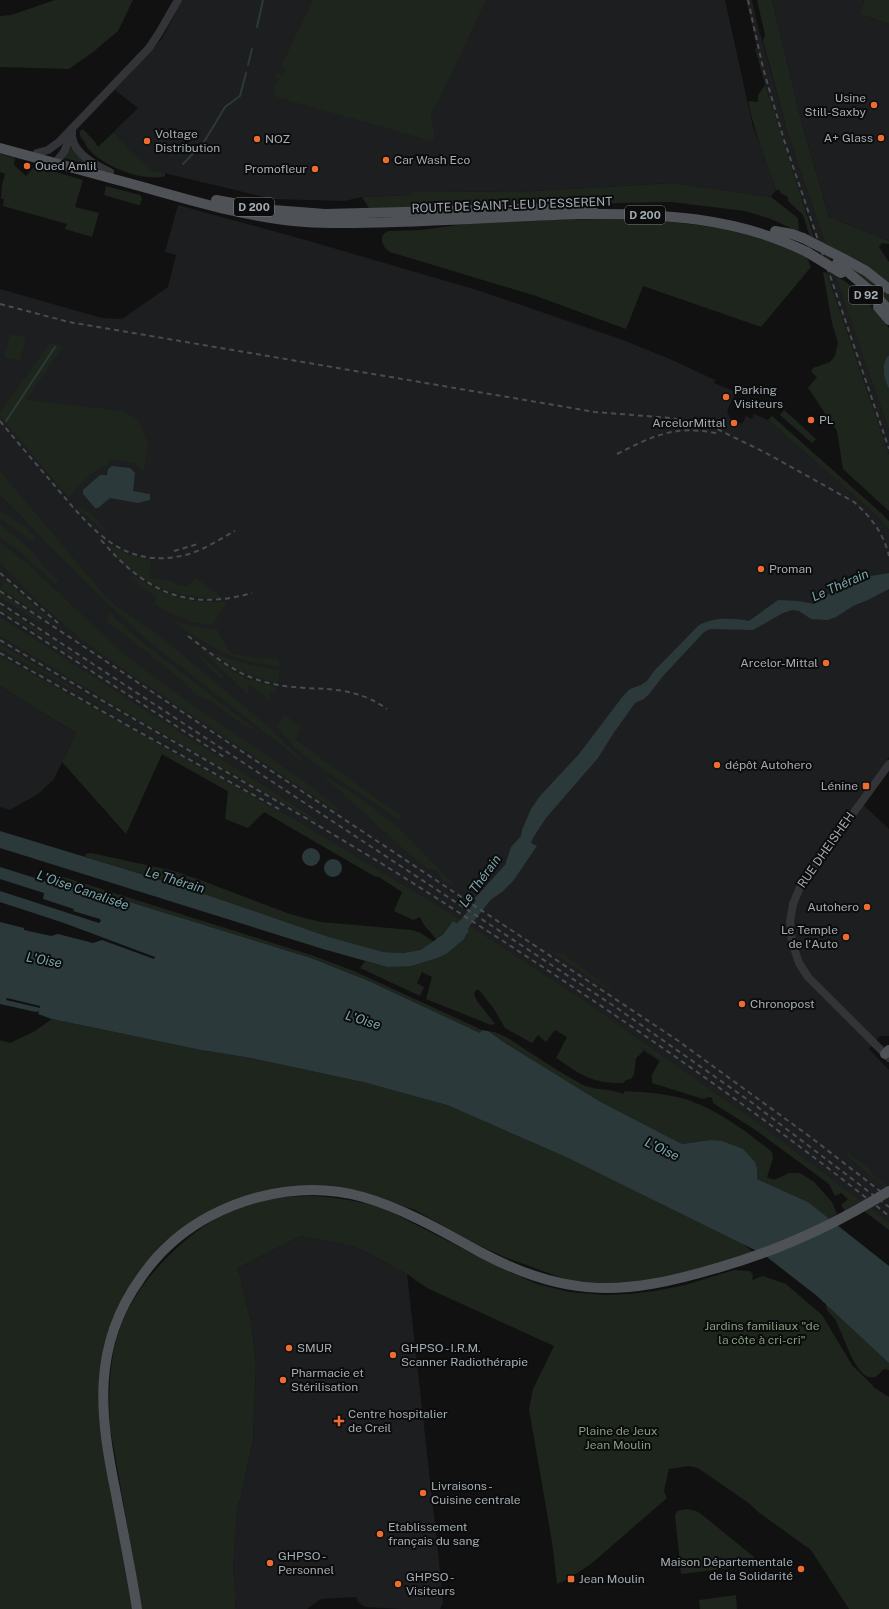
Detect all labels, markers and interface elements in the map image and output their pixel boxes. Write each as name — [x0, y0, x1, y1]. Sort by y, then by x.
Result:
place label: Usine Still-Saxby — [805, 91, 867, 119]
marker: Usine Still-Saxby — [869, 100, 879, 110]
place label: Voltage Distribution — [155, 127, 220, 155]
place label: A+ Glass — [824, 131, 873, 145]
place label: NOZ — [265, 132, 291, 146]
marker: A+ Glass — [876, 133, 886, 143]
marker: NOZ — [252, 134, 262, 144]
marker: Voltage Distribution — [142, 136, 152, 146]
place label: Car Wash Eco — [394, 153, 470, 167]
marker: Car Wash Eco — [381, 155, 391, 165]
place label: Oued Amlil — [35, 159, 97, 173]
marker: Oued Amlil — [22, 161, 32, 171]
place label: Promofleur — [244, 162, 307, 176]
marker: Promofleur — [310, 164, 320, 174]
street label: ROUTE DE SAINT-LEU D'ESSERENT — [411, 194, 613, 216]
road number: D 200 — [234, 198, 274, 216]
road number: D 200 — [625, 206, 665, 224]
road number: D 92 — [849, 286, 883, 304]
place label: Parking Visiteurs — [734, 383, 783, 411]
marker: Parking Visiteurs — [721, 392, 731, 402]
place label: PL — [819, 413, 834, 427]
marker: PL — [806, 415, 816, 425]
place label: ArcelorMittal — [652, 416, 726, 430]
marker: ArcelorMittal — [729, 418, 739, 428]
place label: Proman — [769, 562, 812, 576]
marker: Proman — [756, 564, 766, 574]
water label: Le Thérain — [809, 566, 871, 604]
place label: Arcelor-Mittal — [740, 656, 818, 670]
marker: Arcelor-Mittal — [821, 658, 831, 668]
place label: dépôt Autohero — [725, 758, 812, 772]
marker: dépôt Autohero — [712, 760, 722, 770]
place label: Lénine — [821, 779, 858, 793]
marker: Lénine — [861, 781, 871, 791]
street label: RUE DHEISHEH — [795, 810, 857, 890]
water label: Le Thérain — [456, 852, 504, 910]
water label: Le Thérain — [144, 864, 206, 896]
water label: L'Oise Canalisée — [35, 867, 131, 913]
place label: Autohero — [807, 900, 859, 914]
marker: Autohero — [862, 902, 872, 912]
place label: Le Temple de l'Auto — [781, 923, 838, 951]
marker: Le Temple de l'Auto — [841, 932, 851, 942]
water label: L'Oise — [25, 949, 63, 971]
place label: Chronopost — [750, 997, 815, 1011]
marker: Chronopost — [737, 999, 747, 1009]
water label: L'Oise — [344, 1008, 382, 1032]
water label: L'Oise — [642, 1134, 682, 1164]
park label: Jardins familiaux "de la côte à cri-cri" — [704, 1319, 820, 1347]
place label: SMUR — [297, 1341, 332, 1355]
place label: GHPSO - I.R.M. Scanner Radiothérapie — [401, 1341, 528, 1369]
marker: SMUR — [284, 1343, 294, 1353]
marker: GHPSO - I.R.M. Scanner Radiothérapie — [388, 1350, 398, 1360]
place label: Pharmacie et Stérilisation — [291, 1366, 364, 1394]
marker: Pharmacie et Stérilisation — [278, 1375, 288, 1385]
place label: Centre hospitalier de Creil — [348, 1407, 448, 1435]
marker: Centre hospitalier de Creil — [333, 1415, 345, 1427]
park label: Plaine de Jeux Jean Moulin — [578, 1424, 658, 1452]
place label: Livraisons - Cuisine centrale — [431, 1479, 521, 1507]
marker: Livraisons - Cuisine centrale — [418, 1488, 428, 1498]
place label: Etablissement français du sang — [388, 1520, 480, 1548]
marker: Etablissement français du sang — [375, 1529, 385, 1539]
place label: GHPSO - Personnel — [278, 1549, 334, 1577]
place label: Maison Départementale de la Solidarité — [660, 1555, 793, 1583]
marker: GHPSO - Personnel — [265, 1558, 275, 1568]
marker: Maison Départementale de la Solidarité — [796, 1564, 806, 1574]
place label: GHPSO - Visiteurs — [406, 1570, 455, 1598]
place label: Jean Moulin — [579, 1572, 645, 1586]
marker: Jean Moulin — [566, 1574, 576, 1584]
marker: GHPSO - Visiteurs — [393, 1579, 403, 1589]

